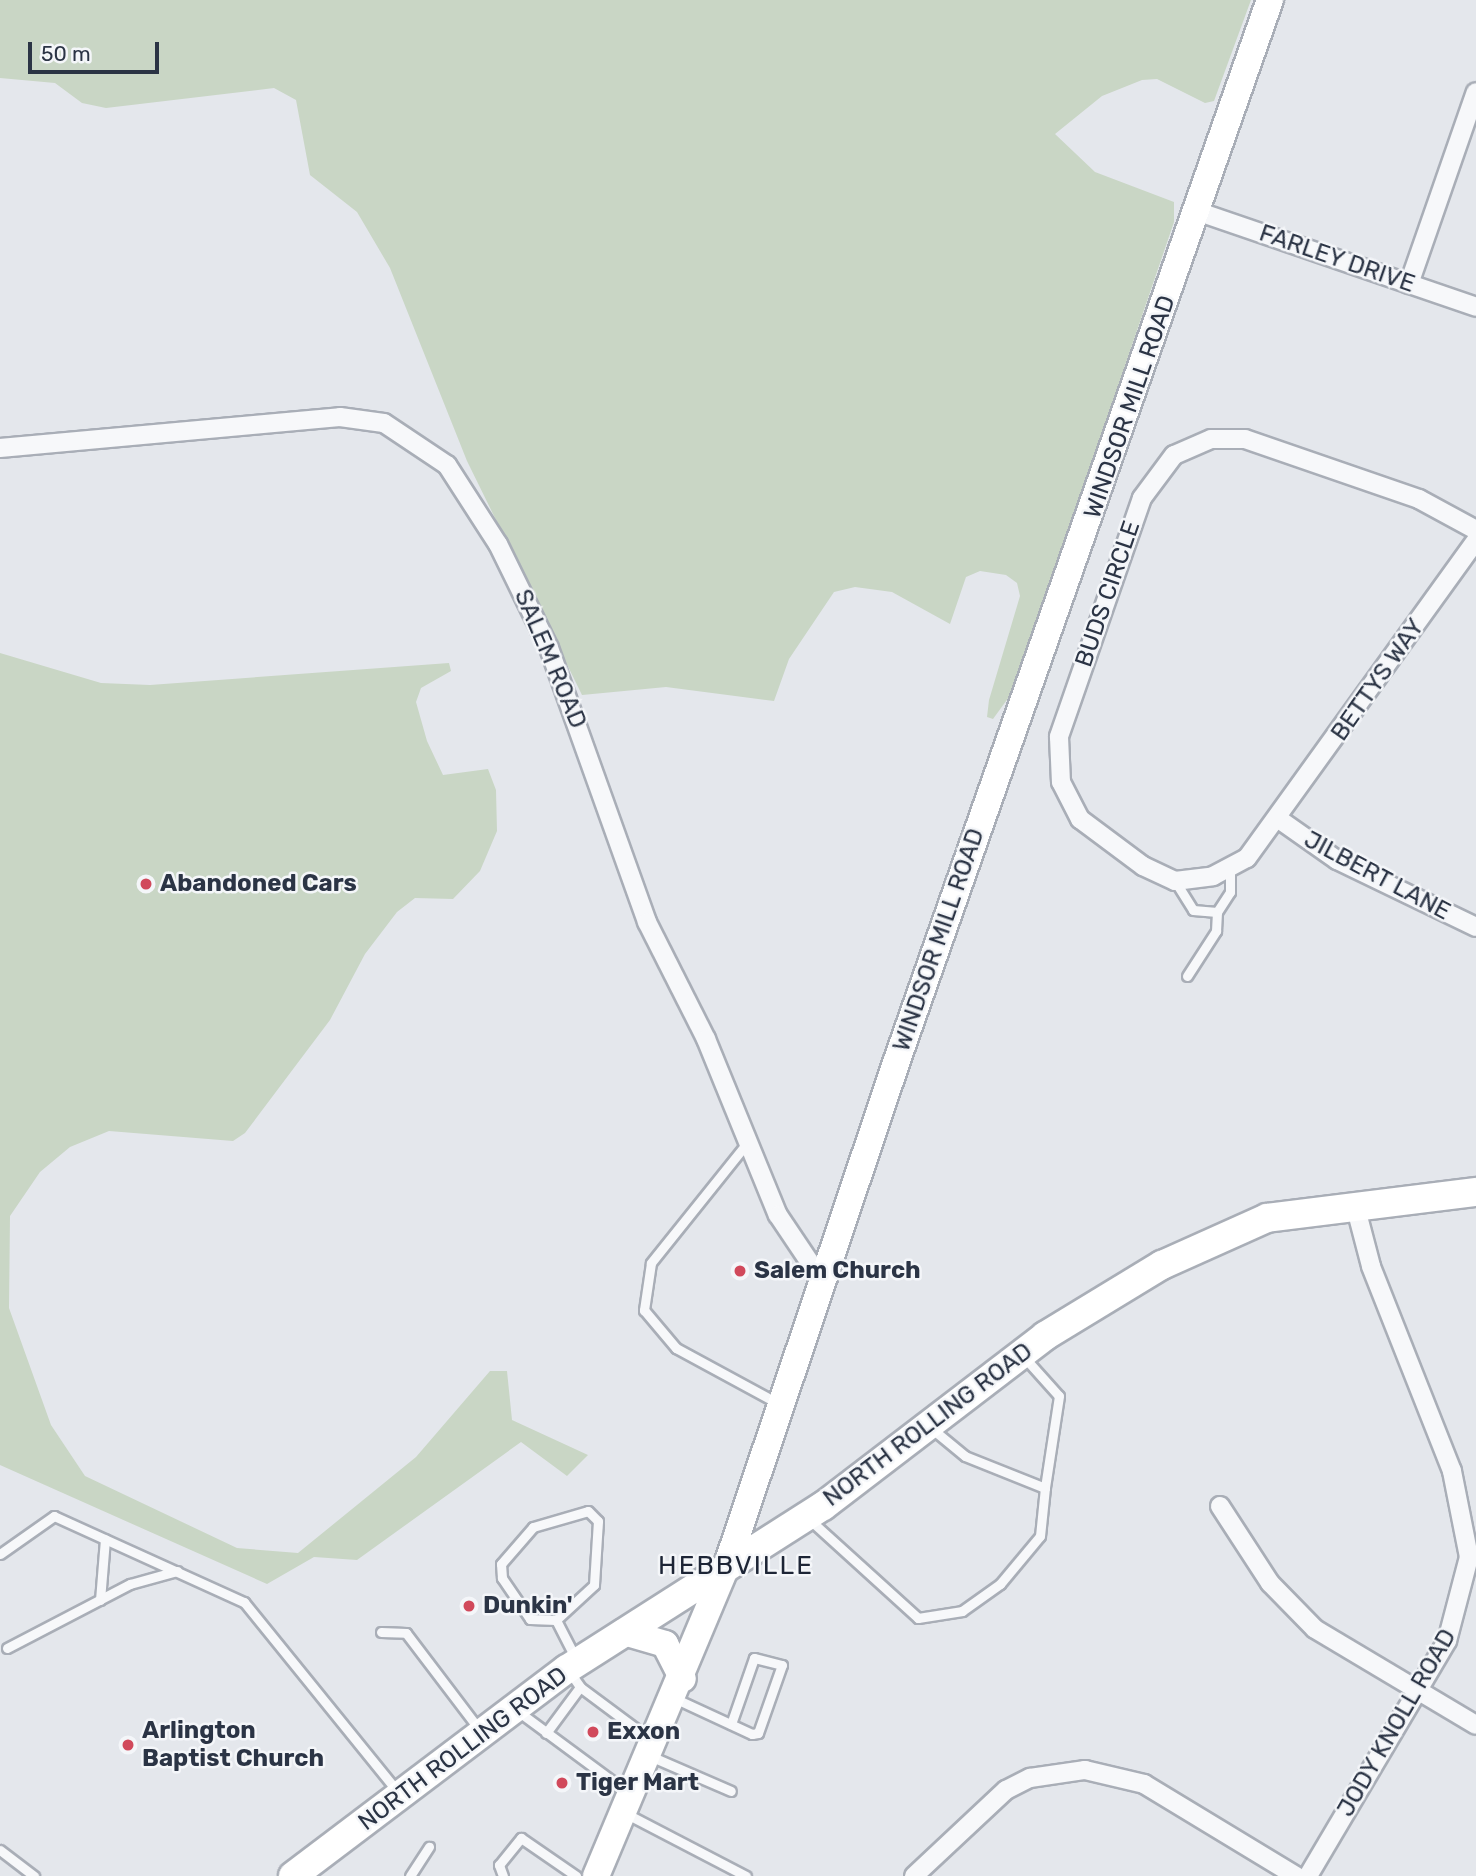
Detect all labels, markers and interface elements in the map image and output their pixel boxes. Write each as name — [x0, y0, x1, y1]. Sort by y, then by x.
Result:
scale bar — [32, 28, 163, 72]
text: 50 m — [41, 41, 91, 66]
street label: FARLEY DRIVE — [1255, 219, 1419, 299]
street label: WINDSOR MILL ROAD — [1078, 291, 1182, 523]
street label: BUDS CIRCLE — [1070, 517, 1146, 671]
street label: SALEM ROAD — [508, 585, 592, 733]
street label: BETTYS WAY — [1325, 613, 1431, 747]
street label: WINDSOR MILL ROAD — [887, 824, 991, 1056]
street label: JILBERT LANE — [1299, 825, 1455, 927]
place label: Abandoned Cars — [160, 870, 357, 898]
marker: Abandoned Cars — [138, 876, 154, 892]
place label: Salem Church — [754, 1257, 921, 1285]
marker: Salem Church — [732, 1263, 748, 1279]
street label: NORTH ROLLING ROAD — [818, 1337, 1038, 1513]
district label: HEBBVILLE — [659, 1550, 813, 1582]
place label: Dunkin' — [483, 1592, 573, 1620]
marker: Dunkin' — [461, 1598, 477, 1614]
street label: JODY KNOLL ROAD — [1331, 1623, 1463, 1823]
street label: NORTH ROLLING ROAD — [353, 1661, 573, 1837]
place label: Arlington Baptist Church — [142, 1717, 324, 1773]
place label: Exxon — [607, 1718, 680, 1746]
marker: Exxon — [585, 1724, 601, 1740]
marker: Arlington Baptist Church — [120, 1737, 136, 1753]
place label: Tiger Mart — [576, 1769, 699, 1797]
marker: Tiger Mart — [554, 1775, 570, 1791]

